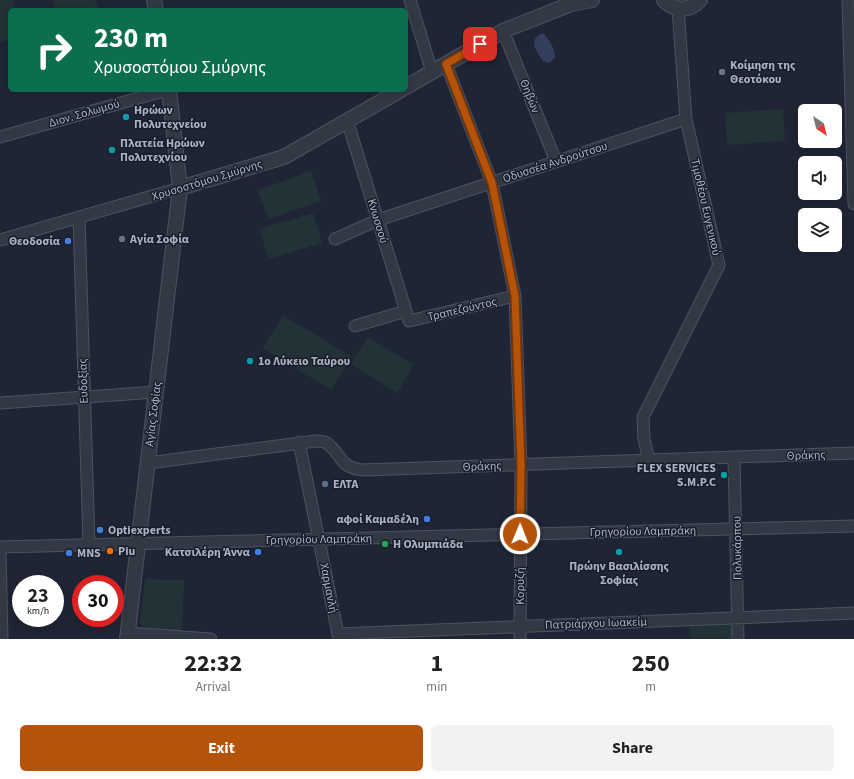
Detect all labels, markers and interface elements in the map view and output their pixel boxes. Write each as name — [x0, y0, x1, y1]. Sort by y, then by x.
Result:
text: 230 m — [94, 18, 168, 58]
icon: right — [28, 24, 80, 76]
pin — [463, 27, 497, 61]
icon: arrive — [469, 33, 491, 55]
text: Χρυσοστόμου Σμύρνης — [94, 55, 266, 80]
place label: Κοίμηση της Θεοτόκου — [730, 57, 796, 88]
marker: Κοίμηση της Θεοτόκου — [717, 67, 727, 77]
street label: Θηβών — [515, 77, 544, 116]
street label: Διον. Σολωμού — [47, 95, 122, 132]
place label: Ηρώων Πολυτεχνείου — [134, 102, 207, 133]
north arrow — [798, 104, 842, 148]
map controls — [798, 104, 842, 252]
marker: Ηρώων Πολυτεχνείου — [121, 112, 131, 122]
place label: Πλατεία Ηρώων Πολυτεχνίου — [120, 135, 206, 166]
street label: Οδυσσέα Ανδρούτσου — [501, 138, 610, 187]
marker: Πλατεία Ηρώων Πολυτεχνίου — [107, 145, 117, 155]
street label: Χρυσοστόμου Σμύρνης — [150, 156, 264, 205]
button: sound — [798, 156, 842, 200]
street label: Τιμοθέου Ευγενικού — [686, 157, 725, 257]
street label: Κνωσσού — [363, 197, 392, 246]
button: layers — [798, 208, 842, 252]
place label: Αγία Σοφία — [129, 231, 190, 248]
place label: Θεοδοσία — [9, 233, 61, 250]
marker: Αγία Σοφία — [117, 234, 127, 244]
marker: Θεοδοσία — [63, 236, 73, 246]
street label: Τραπεζούντος — [426, 293, 498, 326]
place label: 1ο Λύκειο Ταύρου — [258, 353, 350, 370]
marker: 1ο Λύκειο Ταύρου — [245, 356, 255, 366]
street label: Ευδοξίας — [74, 358, 93, 404]
street label: Αγίας Σοφίας — [141, 381, 166, 448]
street label: Θράκης — [786, 446, 826, 465]
street label: Θράκης — [462, 457, 502, 476]
place label: FLEX SERVICES S.M.P.C — [637, 460, 716, 491]
marker: FLEX SERVICES S.M.P.C — [719, 470, 729, 480]
place label: ΕΛΤΑ — [333, 476, 359, 493]
marker: ΕΛΤΑ — [320, 479, 330, 489]
place label: αφοί Καμαδέλη — [336, 511, 419, 528]
position arrow — [499, 513, 541, 555]
marker: αφοί Καμαδέλη — [422, 514, 432, 524]
street label: Πολυκάρπου — [728, 516, 747, 580]
place label: Optiexperts — [108, 522, 171, 539]
street label: Γρηγορίου Λαμπράκη — [590, 522, 696, 541]
marker: Optiexperts — [95, 525, 105, 535]
street label: Γρηγορίου Λαμπράκη — [266, 530, 372, 549]
place label: Η Ολυμπιάδα — [393, 536, 464, 553]
marker: Η Ολυμπιάδα — [380, 539, 390, 549]
place label: Piu — [118, 543, 135, 560]
place label: Κατσιλέρη Άννα — [165, 544, 251, 561]
place label: MNS — [77, 545, 101, 562]
marker: Piu — [105, 546, 115, 556]
marker: Κατσιλέρη Άννα — [253, 547, 263, 557]
marker: Πρώην Βασιλίσσης Σοφίας — [614, 547, 624, 557]
marker: MNS — [64, 548, 74, 558]
place label: Πρώην Βασιλίσσης Σοφίας — [569, 558, 669, 589]
street label: Χαρμανλή — [315, 562, 342, 615]
street label: Κορυζή — [512, 567, 529, 605]
speed limit sign: 30 — [72, 575, 124, 627]
text: 23 — [27, 582, 49, 610]
text: km/h — [27, 604, 49, 618]
street label: Πατριάρχου Ιωακείμ — [545, 613, 648, 634]
text: 22:32 — [184, 646, 242, 681]
text: 1 — [431, 646, 443, 681]
text: 250 — [632, 646, 670, 681]
text: Arrival — [196, 678, 231, 696]
text: min — [426, 678, 447, 696]
text: m — [645, 678, 656, 696]
button: Exit — [20, 725, 423, 771]
button: Share — [431, 725, 834, 771]

